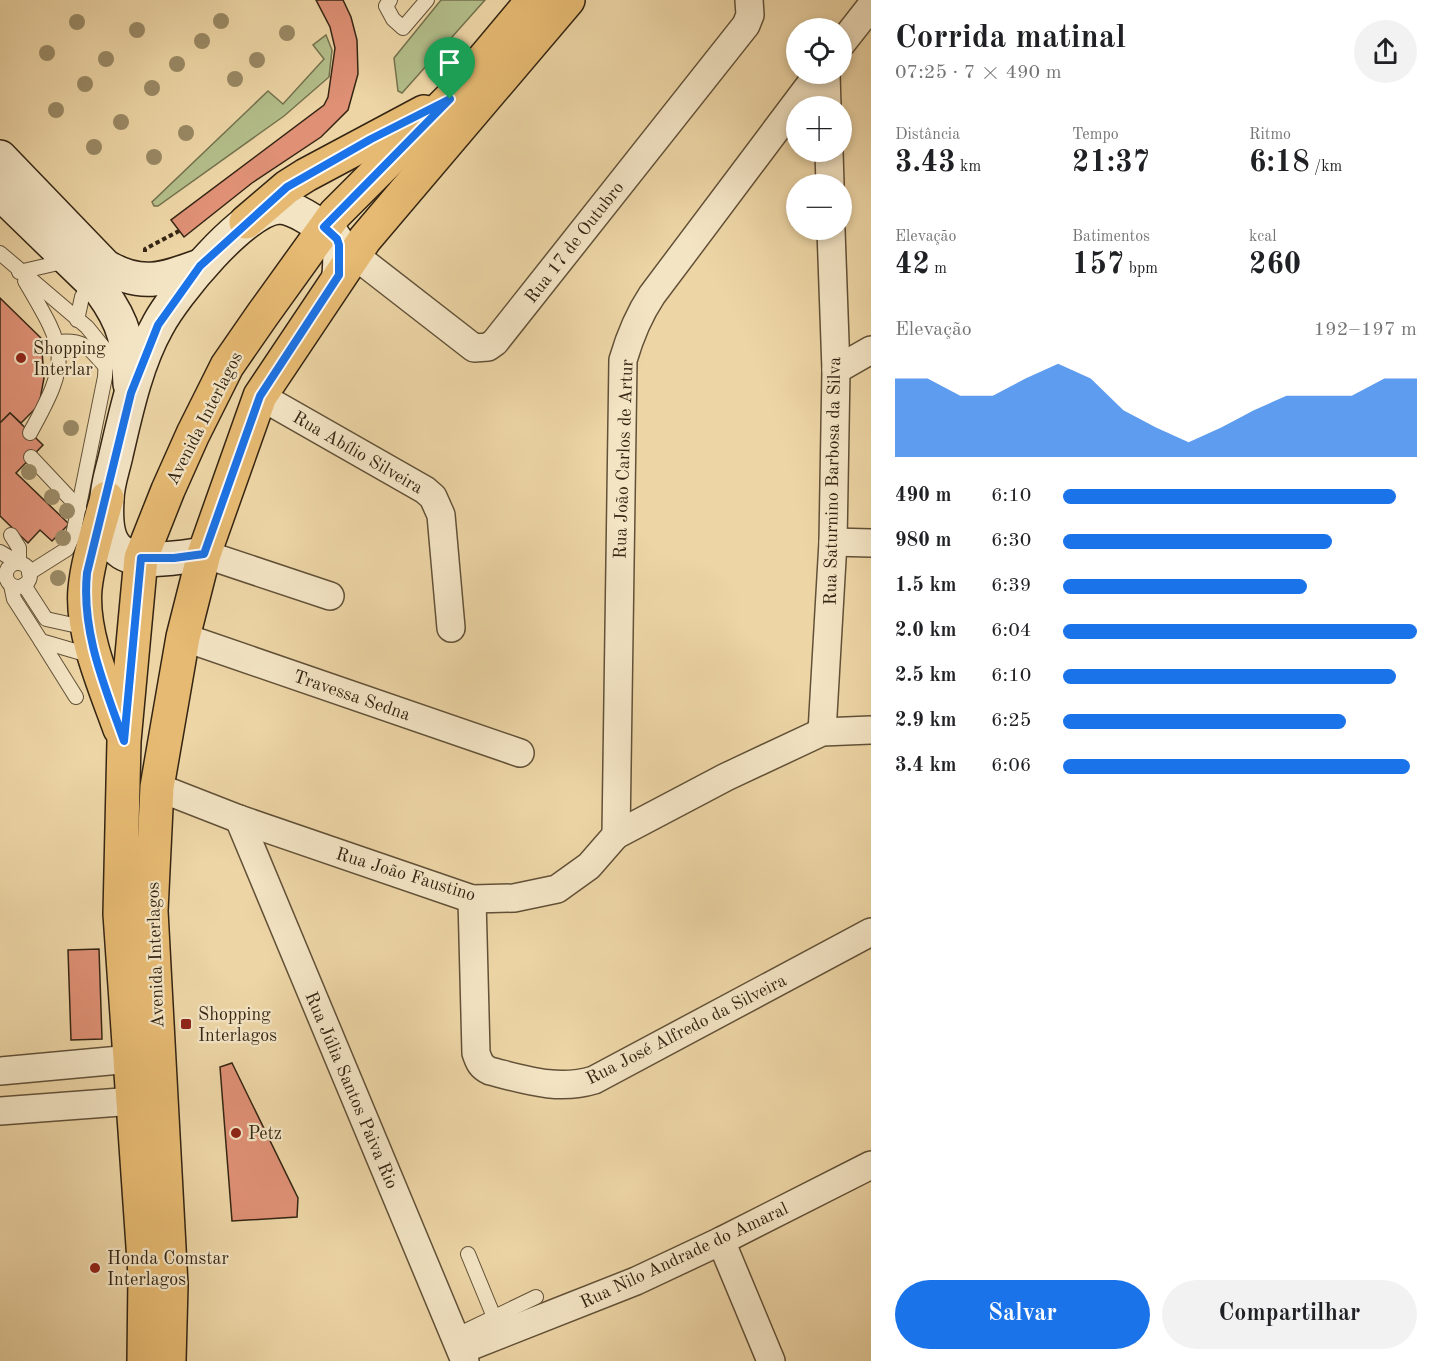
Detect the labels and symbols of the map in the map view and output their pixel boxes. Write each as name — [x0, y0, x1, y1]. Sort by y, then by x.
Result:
pin — [424, 37, 475, 99]
street label: Rua 17 de Outubro — [522, 178, 628, 307]
place label: Shopping Interlar — [33, 340, 106, 379]
street label: Avenida Interlagos — [164, 349, 246, 488]
marker: Shopping Interlar — [14, 351, 28, 365]
street label: Rua Saturnino Barbosa da Silva — [822, 356, 844, 605]
street label: Rua João Carlos de Artur — [612, 358, 637, 559]
street label: Rua Abílio Silveira — [289, 408, 426, 497]
street label: Travessa Sedna — [291, 667, 413, 724]
street label: Rua João Faustino — [334, 845, 478, 905]
street label: Avenida Interlagos — [144, 881, 168, 1028]
street label: Rua José Alfredo da Silveira — [583, 971, 790, 1088]
street label: Rua Júlia Santos Paiva Rio — [301, 989, 401, 1192]
place label: Shopping Interlagos — [198, 1006, 277, 1045]
marker: Shopping Interlagos — [179, 1017, 193, 1031]
place label: Petz — [248, 1125, 282, 1143]
marker: Petz — [229, 1126, 243, 1140]
street label: Rua Nilo Andrade do Amaral — [578, 1200, 791, 1312]
place label: Honda Comstar Interlagos — [107, 1250, 229, 1289]
marker: Honda Comstar Interlagos — [88, 1261, 102, 1275]

